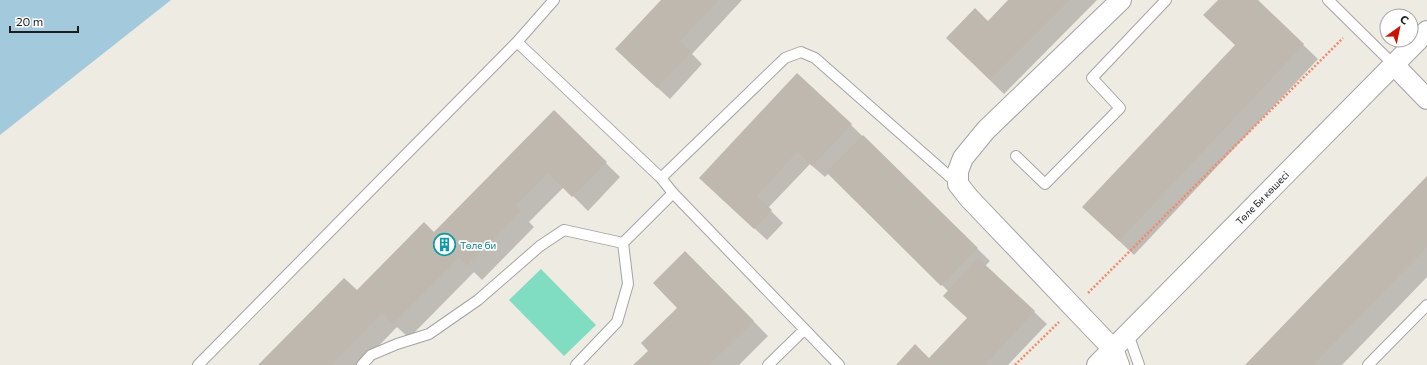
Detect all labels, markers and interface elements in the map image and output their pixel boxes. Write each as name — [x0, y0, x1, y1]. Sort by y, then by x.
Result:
scale bar — [10, 8, 78, 34]
north arrow — [1379, 8, 1419, 48]
text: С — [1398, 12, 1412, 27]
text: 20 m — [16, 14, 43, 28]
street label: Төле Би көшесі — [1233, 168, 1291, 227]
building icon: Төле би — [432, 232, 458, 258]
place label: Төле би — [460, 239, 496, 251]

